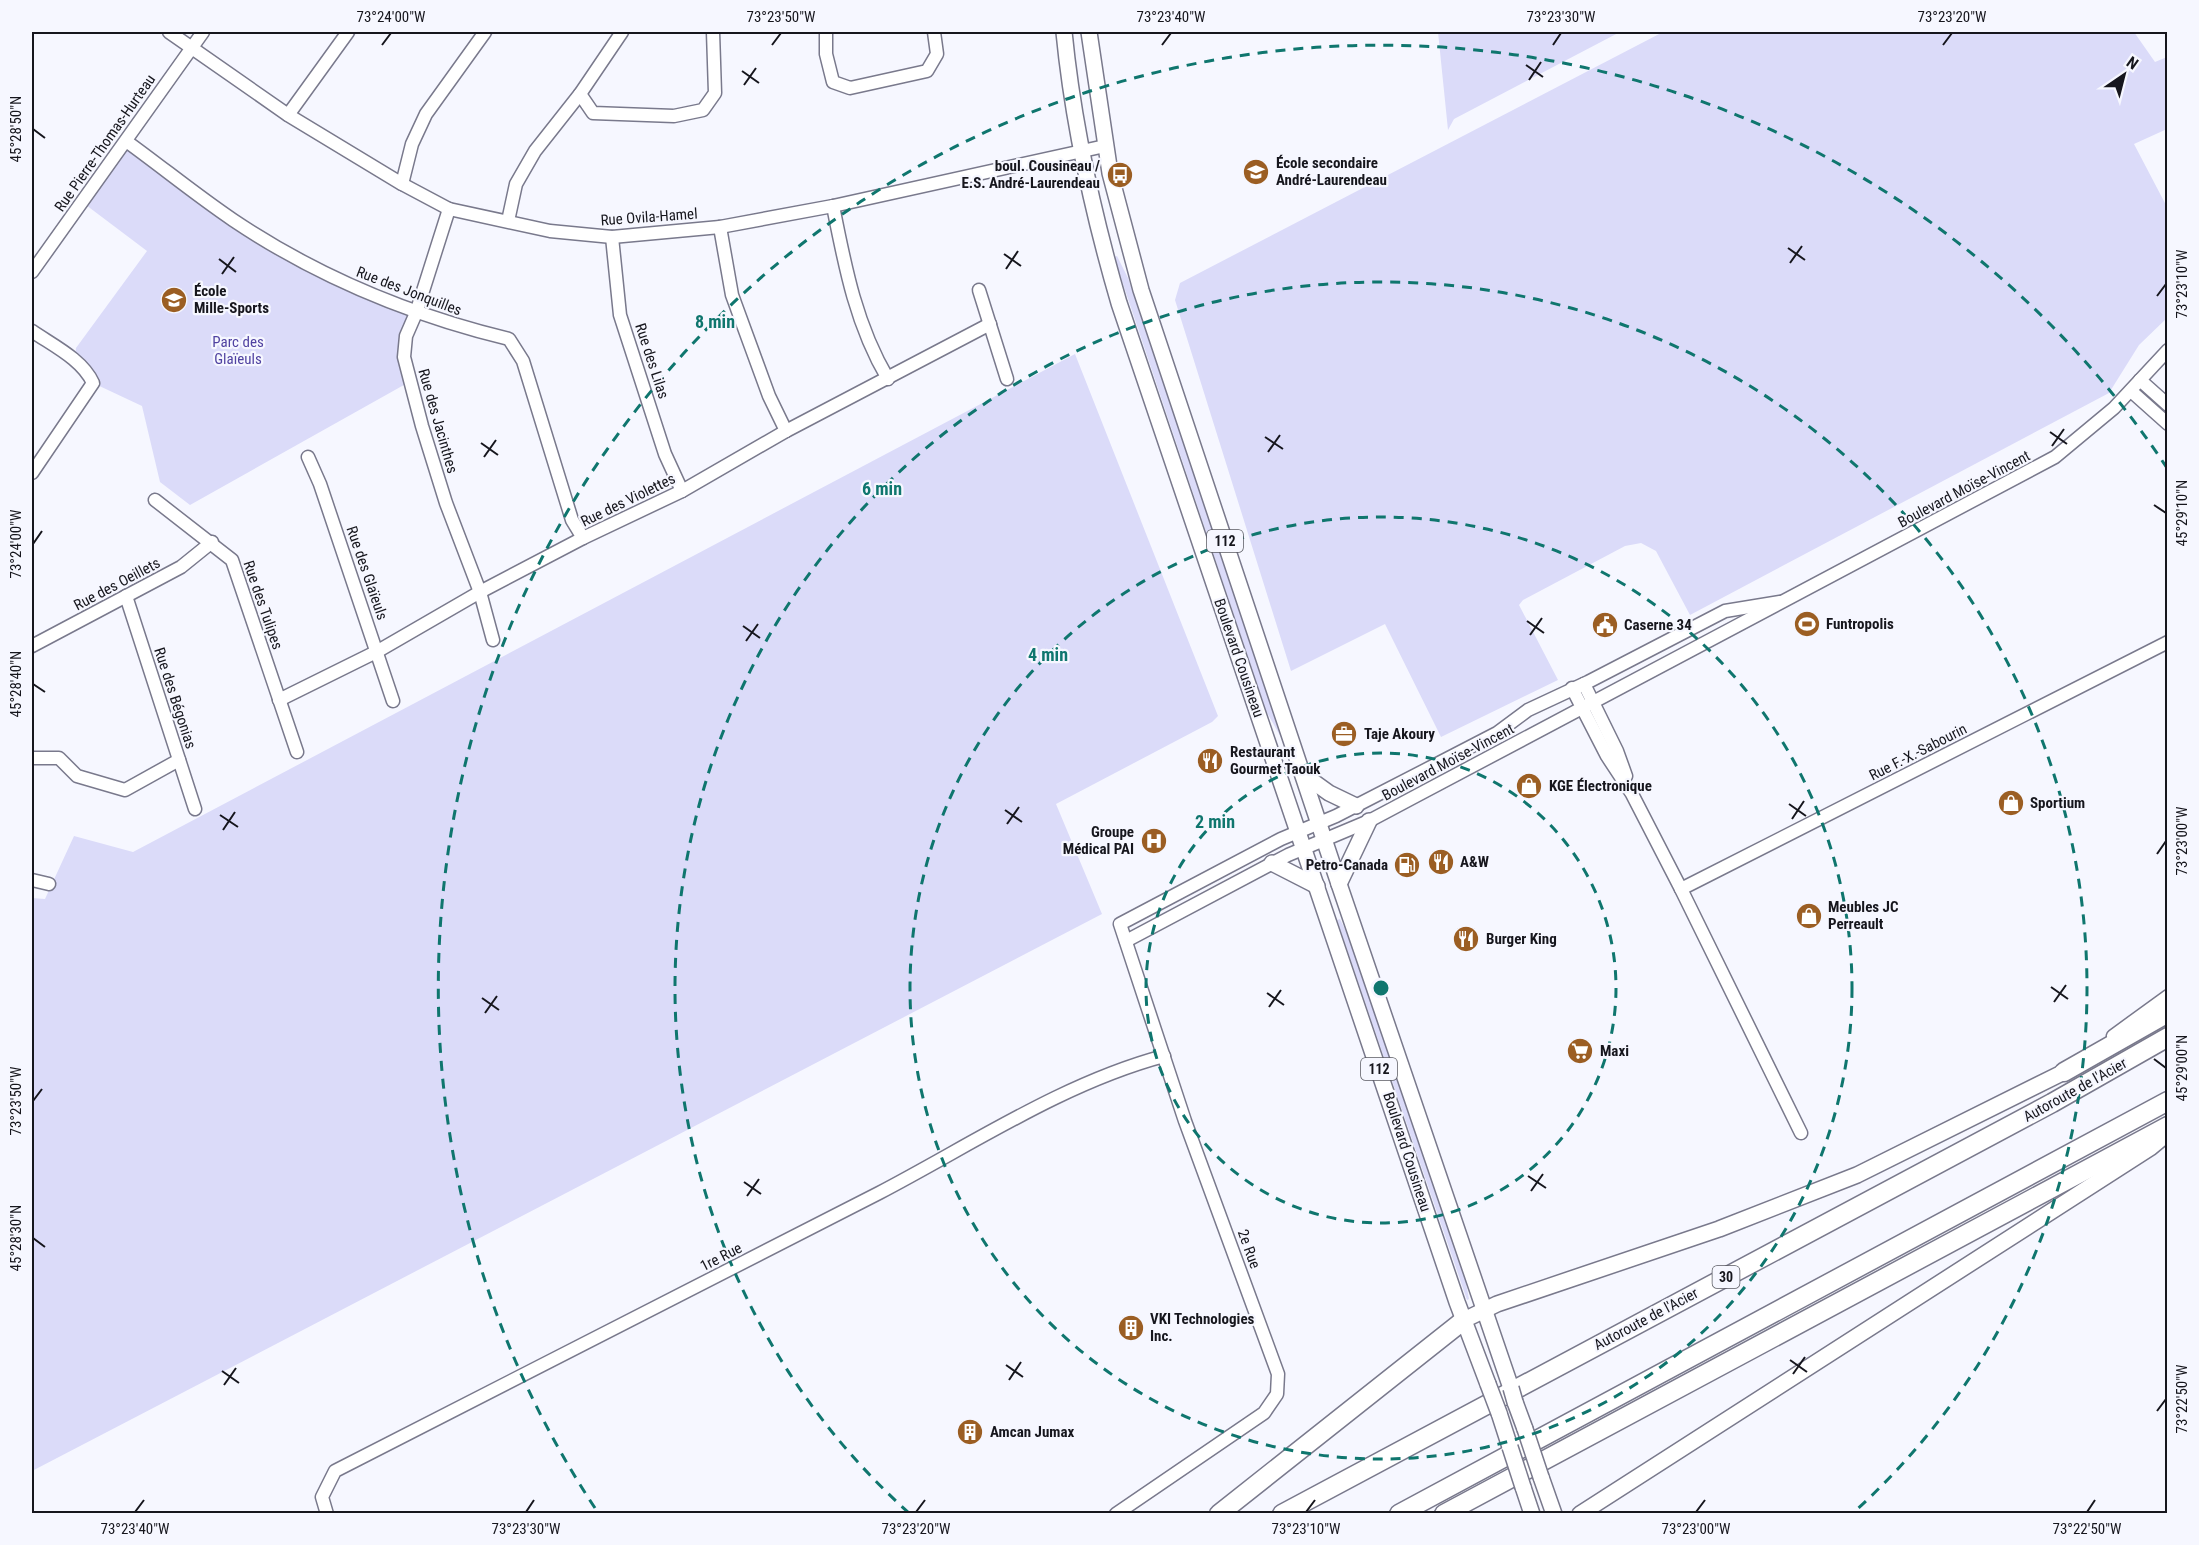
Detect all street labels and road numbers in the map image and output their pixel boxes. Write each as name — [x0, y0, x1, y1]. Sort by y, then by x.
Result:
street label: Rue Pierre-Thomas-Hurteau — [51, 71, 159, 215]
street label: Rue Ovila-Hamel — [600, 205, 698, 229]
street label: Rue des Jonquilles — [354, 263, 464, 319]
street label: Rue des Lilas — [631, 321, 673, 401]
street label: Rue des Jacinthes — [414, 367, 462, 476]
street label: Boulevard Moïse-Vincent — [1895, 447, 2033, 531]
street label: Rue des Violettes — [578, 469, 678, 531]
street label: Rue des Glaïeuls — [343, 524, 392, 622]
road number: 112 — [1207, 530, 1243, 552]
street label: Rue des Oeillets — [71, 554, 163, 614]
street label: Rue des Tulipes — [239, 558, 287, 652]
street label: Boulevard Cousineau — [1210, 596, 1268, 720]
street label: Rue des Bégonias — [150, 645, 200, 751]
street label: Boulevard Moïse-Vincent — [1379, 720, 1517, 804]
street label: Rue F.-X.-Sabourin — [1866, 720, 1970, 784]
street label: Autoroute de l'Acier — [2020, 1054, 2130, 1126]
road number: 112 — [1361, 1058, 1397, 1080]
street label: Boulevard Cousineau — [1379, 1090, 1435, 1214]
street label: 2e Rue — [1234, 1227, 1264, 1271]
street label: 1re Rue — [697, 1239, 745, 1275]
road number: 30 — [1712, 1266, 1740, 1288]
street label: Autoroute de l'Acier — [1591, 1284, 1702, 1354]

